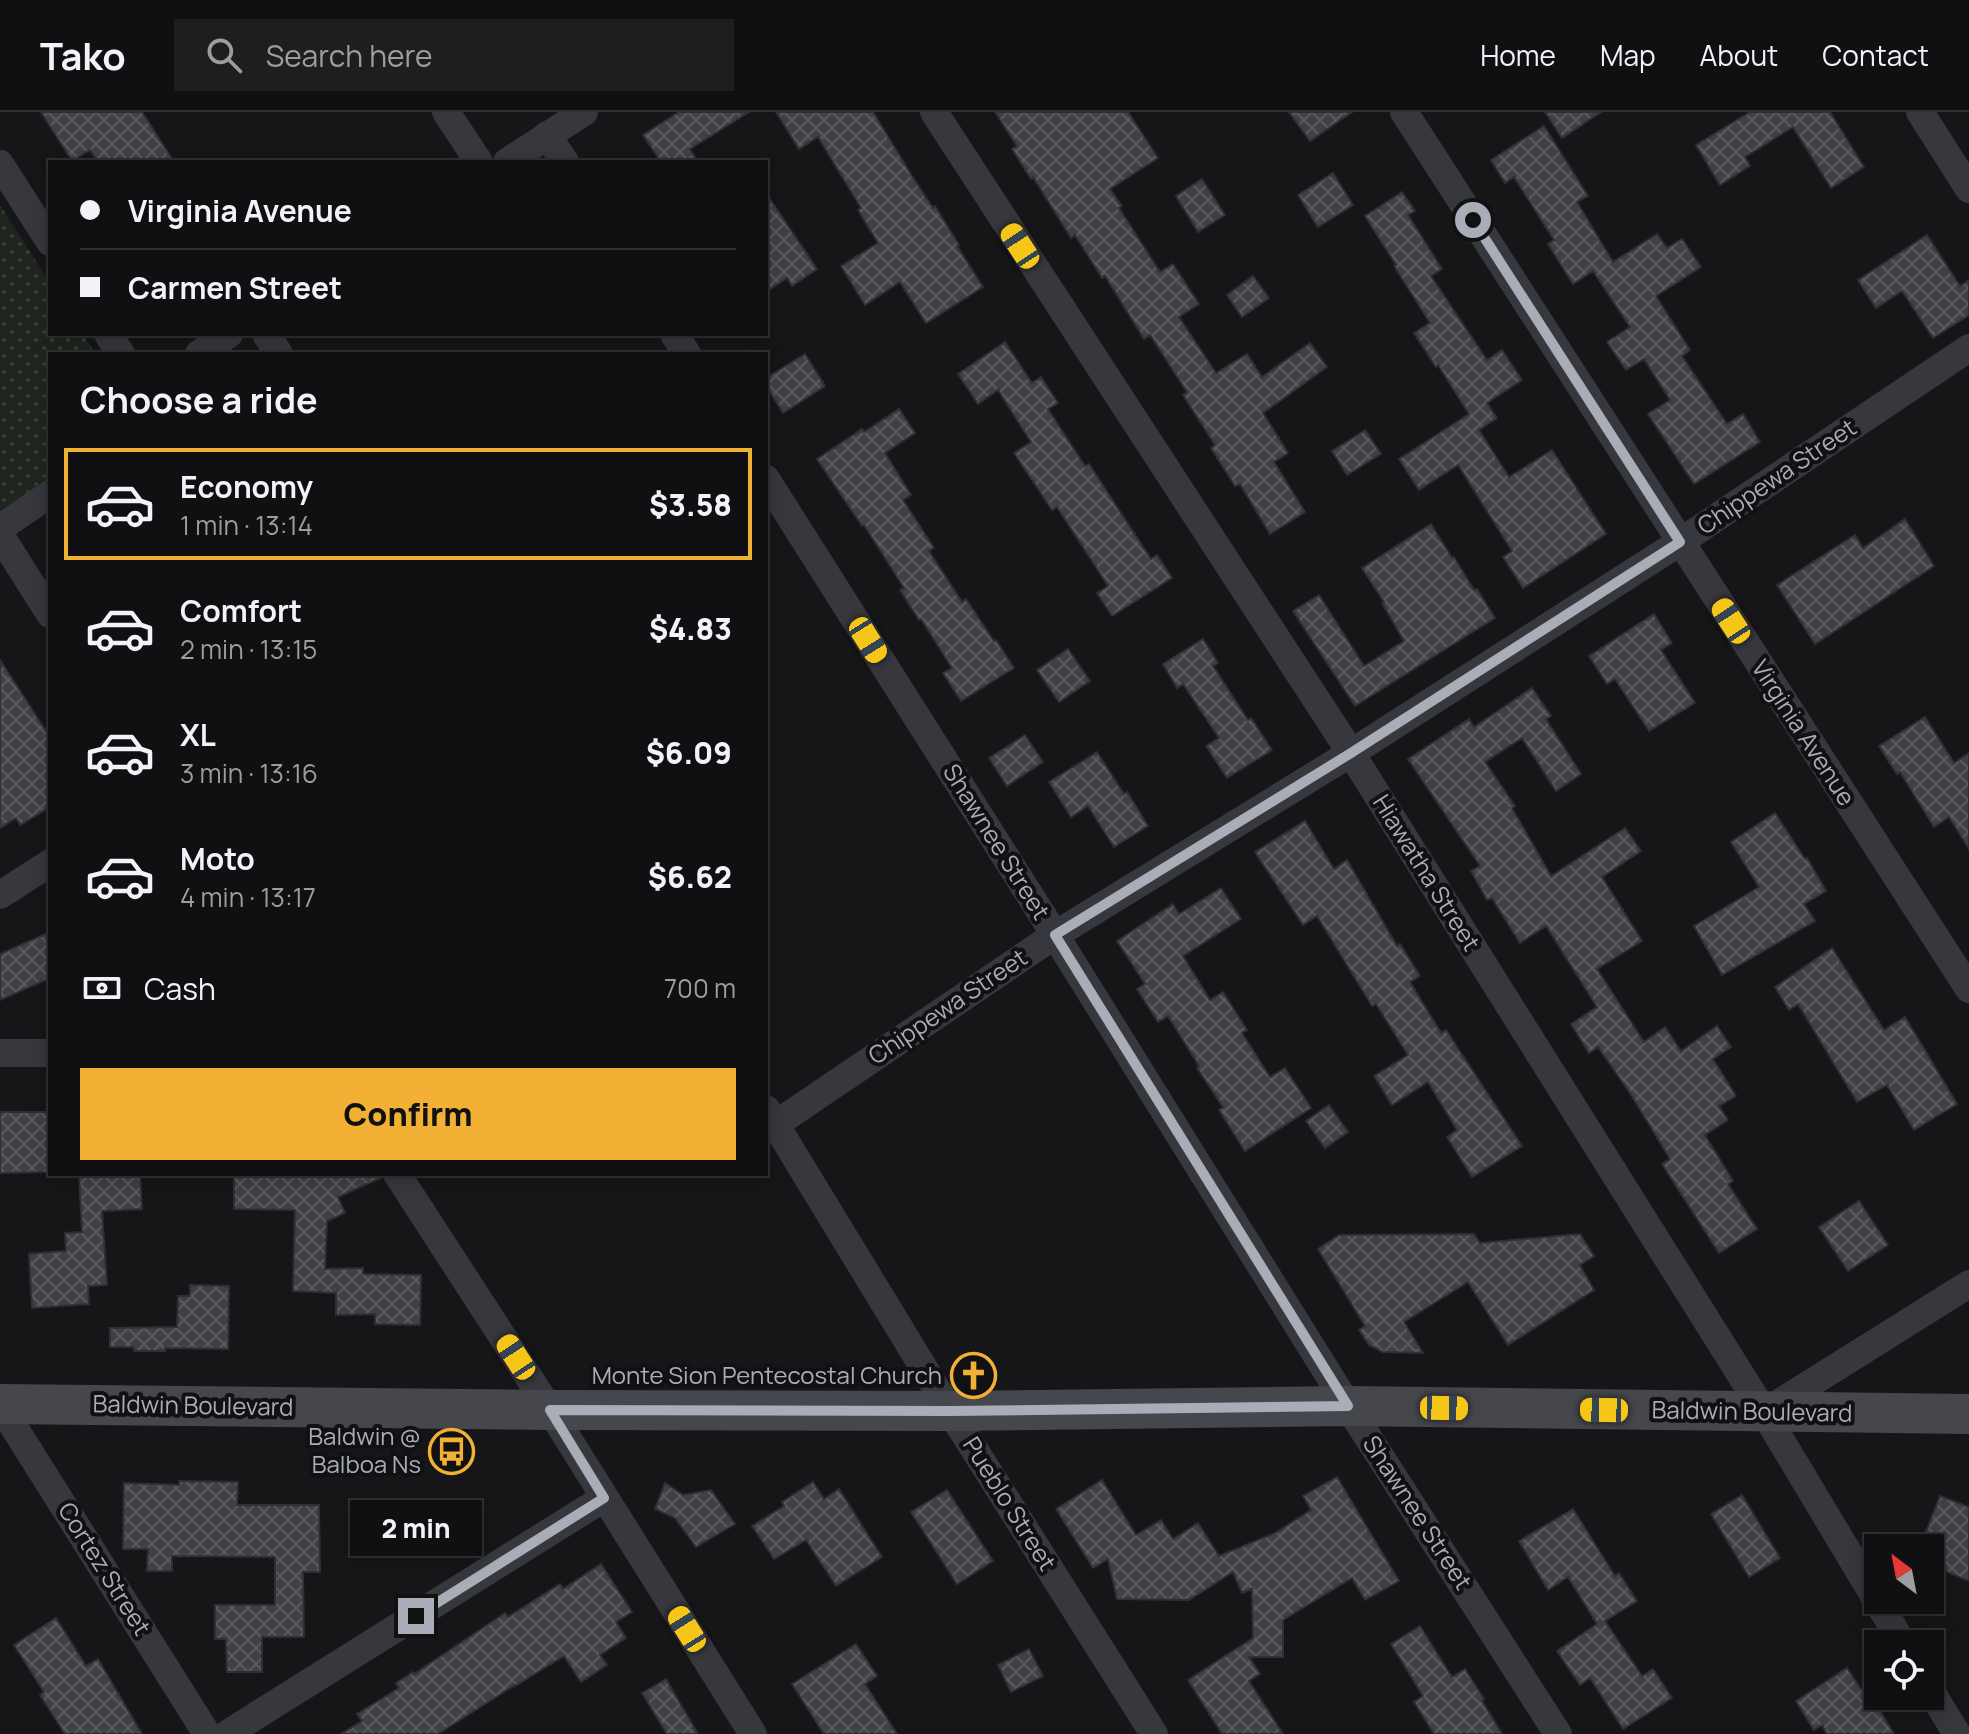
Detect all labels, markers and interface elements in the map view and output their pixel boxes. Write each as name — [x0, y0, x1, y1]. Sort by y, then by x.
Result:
search box — [174, 19, 734, 91]
text: Tako — [40, 29, 126, 81]
icon: search — [202, 33, 246, 77]
text: Search here — [266, 35, 433, 76]
text: Home — [1480, 36, 1556, 74]
text: Map — [1600, 36, 1656, 74]
text: About — [1700, 36, 1778, 74]
text: Contact — [1822, 36, 1929, 74]
text: Virginia Avenue — [128, 190, 352, 231]
route start — [1455, 202, 1491, 238]
car — [997, 219, 1043, 273]
text: Carmen Street — [128, 267, 342, 308]
text: Choose a ride — [80, 375, 318, 424]
street label: Chippewa Street — [1690, 410, 1862, 541]
text: Economy — [180, 466, 313, 507]
icon: car — [84, 468, 156, 540]
text: $3.58 — [649, 484, 732, 525]
text: 1 min · 13:14 — [180, 507, 313, 543]
text: Comfort — [180, 590, 302, 631]
icon: car — [84, 592, 156, 664]
car — [1708, 594, 1754, 648]
text: $4.83 — [649, 608, 732, 649]
car — [845, 613, 891, 667]
text: 2 min · 13:15 — [180, 631, 317, 667]
street label: Virginia Avenue — [1745, 653, 1864, 812]
text: XL — [180, 714, 216, 755]
icon: car — [84, 716, 156, 788]
text: $6.09 — [646, 732, 732, 773]
text: 3 min · 13:16 — [180, 755, 318, 791]
street label: Shawnee Street — [936, 757, 1058, 925]
street label: Hiawatha Street — [1366, 788, 1489, 957]
text: Moto — [180, 838, 255, 879]
icon: car — [84, 840, 156, 912]
text: $6.62 — [648, 856, 732, 897]
text: 4 min · 13:17 — [180, 879, 316, 915]
street label: Chippewa Street — [861, 940, 1033, 1071]
icon: cash — [80, 966, 124, 1010]
text: Cash — [144, 968, 216, 1009]
text: 700 m — [664, 970, 736, 1006]
button: Confirm — [80, 1068, 736, 1160]
car — [493, 1330, 539, 1384]
church icon: Monte Sion Pentecostal Church — [949, 1352, 997, 1400]
place label: Monte Sion Pentecostal Church — [592, 1358, 942, 1391]
street label: Baldwin Boulevard — [92, 1386, 294, 1423]
street label: Baldwin Boulevard — [1651, 1392, 1853, 1429]
car — [1420, 1396, 1468, 1420]
car — [1580, 1398, 1628, 1422]
place label: Baldwin @ Balboa Ns — [308, 1419, 421, 1480]
bus stop icon: Baldwin @ Balboa Ns — [428, 1427, 476, 1475]
street label: Shawnee Street — [1356, 1429, 1481, 1596]
street label: Pueblo Street — [956, 1430, 1065, 1576]
street label: Cortez Street — [51, 1495, 159, 1641]
callout: 2 min — [350, 1500, 482, 1556]
text: 2 min — [382, 1510, 450, 1546]
north arrow — [1864, 1534, 1944, 1614]
map controls — [1864, 1534, 1944, 1710]
route end — [398, 1598, 434, 1634]
car — [664, 1602, 710, 1656]
button: locate — [1864, 1630, 1944, 1710]

